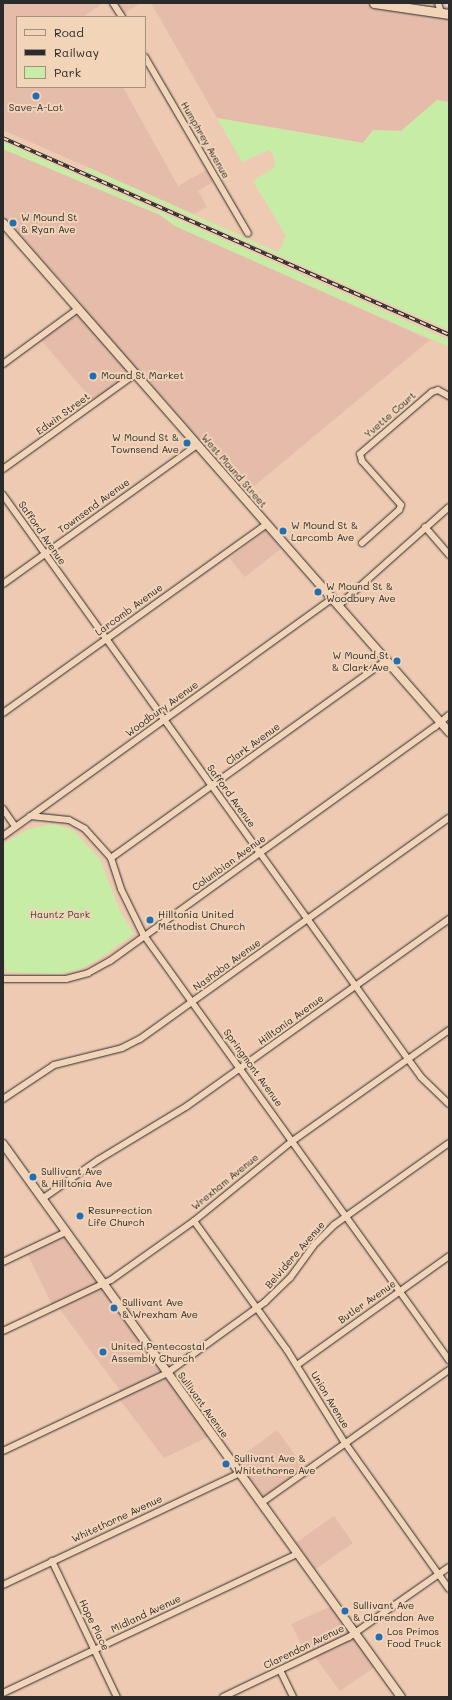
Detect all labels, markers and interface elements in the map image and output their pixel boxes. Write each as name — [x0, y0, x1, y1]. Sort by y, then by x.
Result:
legend — [16, 16, 146, 88]
text: Road — [54, 24, 84, 40]
text: Railway — [54, 44, 99, 60]
text: Park — [54, 64, 81, 80]
marker: Save-A-Lot — [31, 91, 41, 101]
street label: Humphrey Avenue — [178, 99, 232, 181]
place label: Save-A-Lot — [9, 102, 63, 114]
place label: W Mound St & Ryan Ave — [21, 211, 77, 234]
marker: W Mound St & Ryan Ave — [8, 218, 18, 228]
place label: Mound St Market — [101, 370, 184, 382]
marker: Mound St Market — [88, 371, 98, 381]
street label: Yvette Court — [362, 389, 418, 441]
street label: Edwin Street — [34, 390, 92, 438]
place label: W Mound St & Townsend Ave — [111, 431, 179, 454]
street label: West Mound Street — [199, 432, 269, 510]
marker: W Mound St & Townsend Ave — [182, 438, 192, 448]
street label: Townsend Avenue — [56, 476, 132, 536]
street label: Safford Avenue — [16, 499, 68, 567]
place label: W Mound St & Larcomb Ave — [291, 519, 358, 542]
marker: W Mound St & Larcomb Ave — [278, 526, 288, 536]
place label: W Mound St & Woodbury Ave — [326, 580, 396, 604]
street label: Larcomb Avenue — [93, 581, 165, 639]
marker: W Mound St & Woodbury Ave — [313, 587, 323, 597]
place label: W Mound St & Clark Ave — [332, 649, 389, 672]
marker: W Mound St & Clark Ave — [392, 656, 402, 666]
street label: Woodbury Avenue — [123, 679, 201, 739]
street label: Clark Avenue — [224, 720, 282, 768]
street label: Safford Avenue — [204, 762, 258, 830]
street label: Columbian Avenue — [190, 832, 268, 894]
place label: Hilltonia United Methodist Church — [158, 908, 245, 932]
park label: Hauntz Park — [30, 909, 90, 921]
marker: Hilltonia United Methodist Church — [145, 915, 155, 925]
street label: Nashoba Avenue — [191, 937, 263, 993]
street label: Hilltonia Avenue — [256, 992, 326, 1048]
street label: Springmont Avenue — [221, 1027, 285, 1109]
street label: Wrexham Avenue — [189, 1151, 261, 1213]
place label: Sullivant Ave & Hilltonia Ave — [41, 1165, 112, 1188]
marker: Sullivant Ave & Hilltonia Ave — [28, 1172, 38, 1182]
place label: Resurrection Life Church — [88, 1204, 152, 1228]
marker: Resurrection Life Church — [75, 1211, 85, 1221]
street label: Belvidere Avenue — [263, 1219, 327, 1291]
street label: Butler Avenue — [336, 1278, 398, 1326]
place label: Sullivant Ave & Wrexham Ave — [122, 1296, 198, 1320]
marker: Sullivant Ave & Wrexham Ave — [109, 1303, 119, 1313]
place label: United Pentecostal Assembly Church — [111, 1340, 205, 1364]
marker: United Pentecostal Assembly Church — [98, 1347, 108, 1357]
street label: Union Avenue — [308, 1369, 352, 1431]
street label: Sullivant Avenue — [175, 1370, 231, 1440]
place label: Sullivant Ave & Whitethorne Ave — [234, 1452, 315, 1476]
marker: Sullivant Ave & Whitethorne Ave — [221, 1459, 231, 1469]
street label: Whitethorne Avenue — [70, 1493, 164, 1545]
street label: Midland Avenue — [109, 1593, 183, 1635]
street label: Hope Place — [76, 1597, 112, 1653]
place label: Sullivant Ave & Clarendon Ave — [353, 1599, 434, 1622]
marker: Sullivant Ave & Clarendon Ave — [340, 1606, 350, 1616]
street label: Clarendon Avenue — [262, 1622, 346, 1672]
place label: Los Primos Food Truck — [387, 1625, 441, 1648]
marker: Los Primos Food Truck — [374, 1632, 384, 1642]

